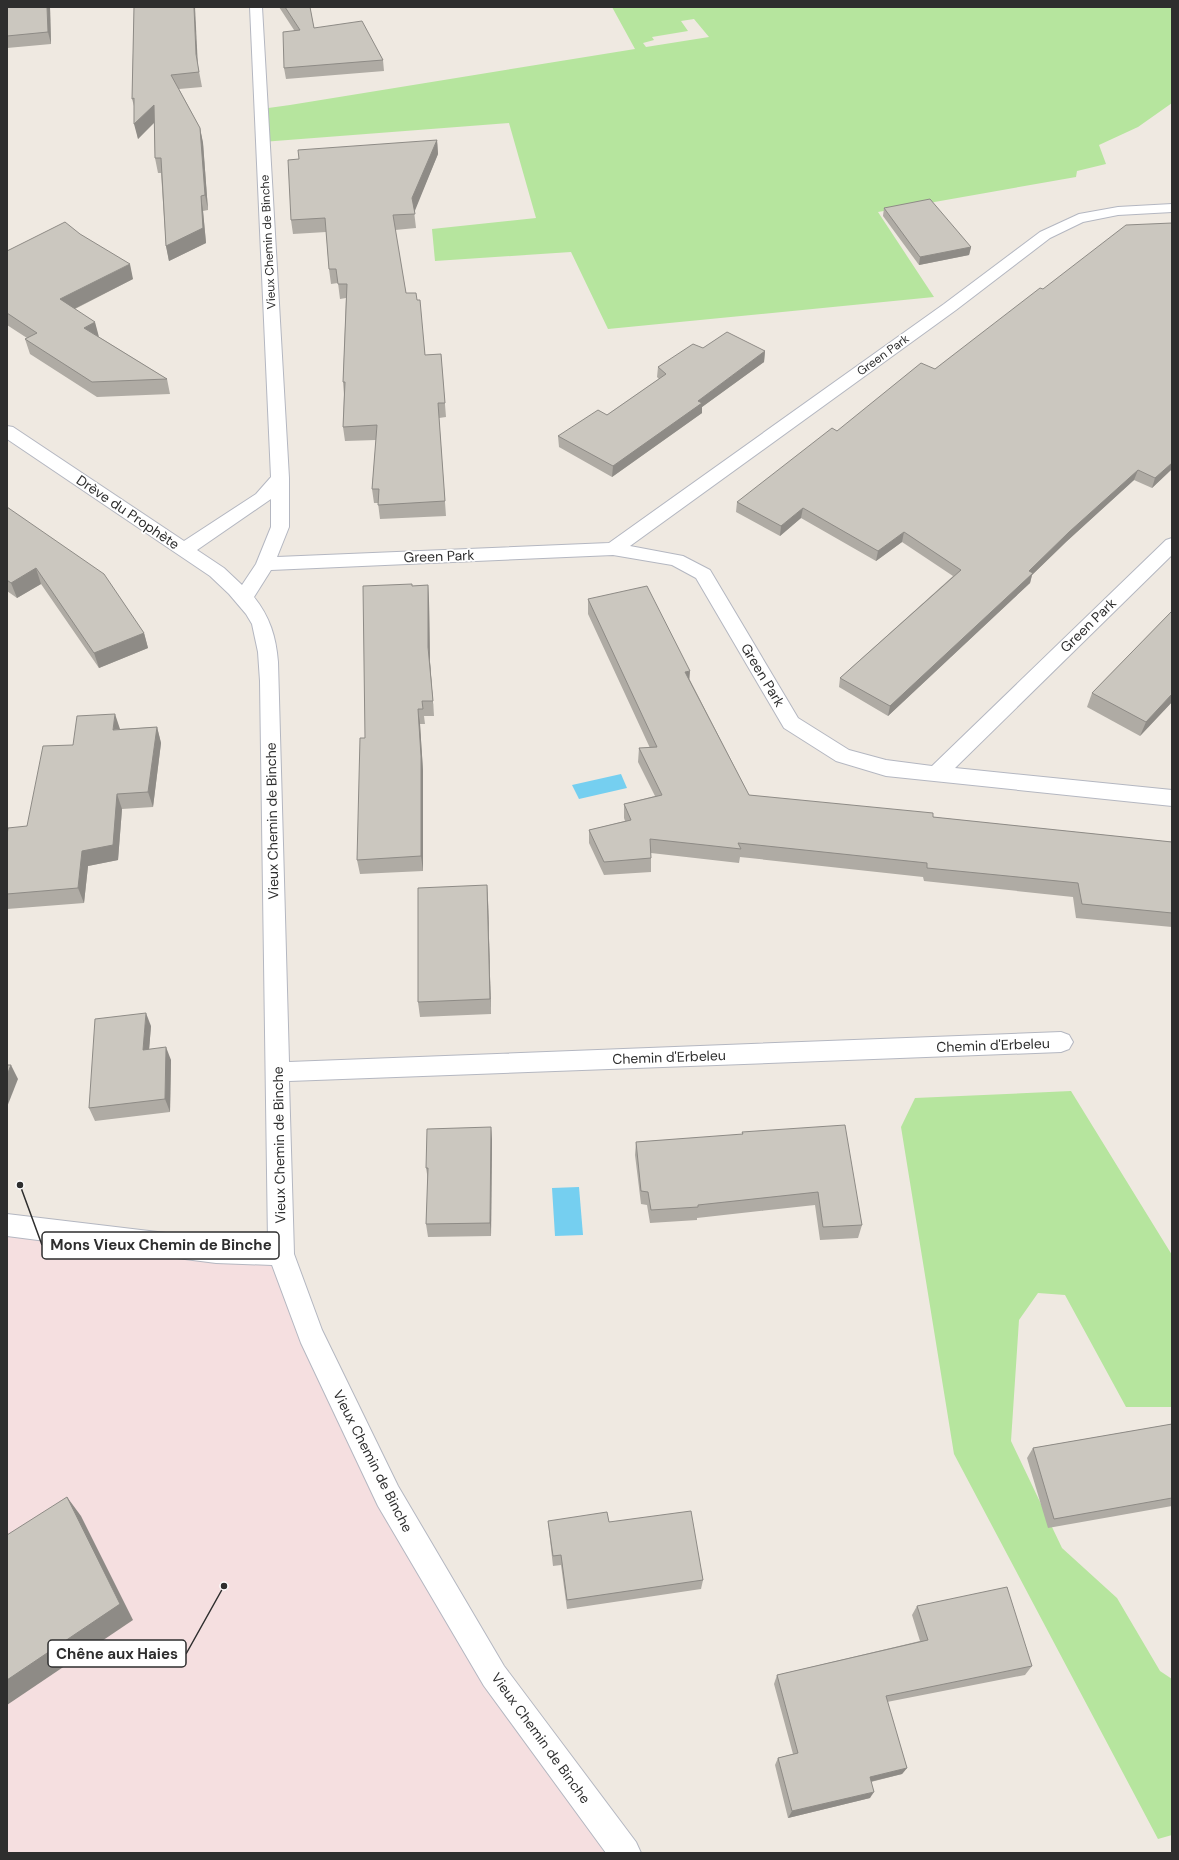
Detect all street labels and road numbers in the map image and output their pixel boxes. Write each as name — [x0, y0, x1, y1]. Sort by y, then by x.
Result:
street label: Vieux Chemin de Binche — [256, 174, 280, 310]
street label: Green Park — [854, 331, 912, 379]
street label: Drève du Prophète — [73, 471, 183, 553]
street label: Green Park — [403, 546, 475, 566]
street label: Green Park — [1056, 594, 1120, 656]
street label: Green Park — [737, 640, 789, 710]
street label: Vieux Chemin de Binche — [262, 742, 282, 900]
street label: Chemin d'Erbeleu — [936, 1034, 1050, 1056]
street label: Chemin d'Erbeleu — [612, 1046, 726, 1068]
street label: Vieux Chemin de Binche — [269, 1066, 289, 1224]
street label: Vieux Chemin de Binche — [329, 1387, 417, 1535]
street label: Vieux Chemin de Binche — [487, 1669, 595, 1807]

